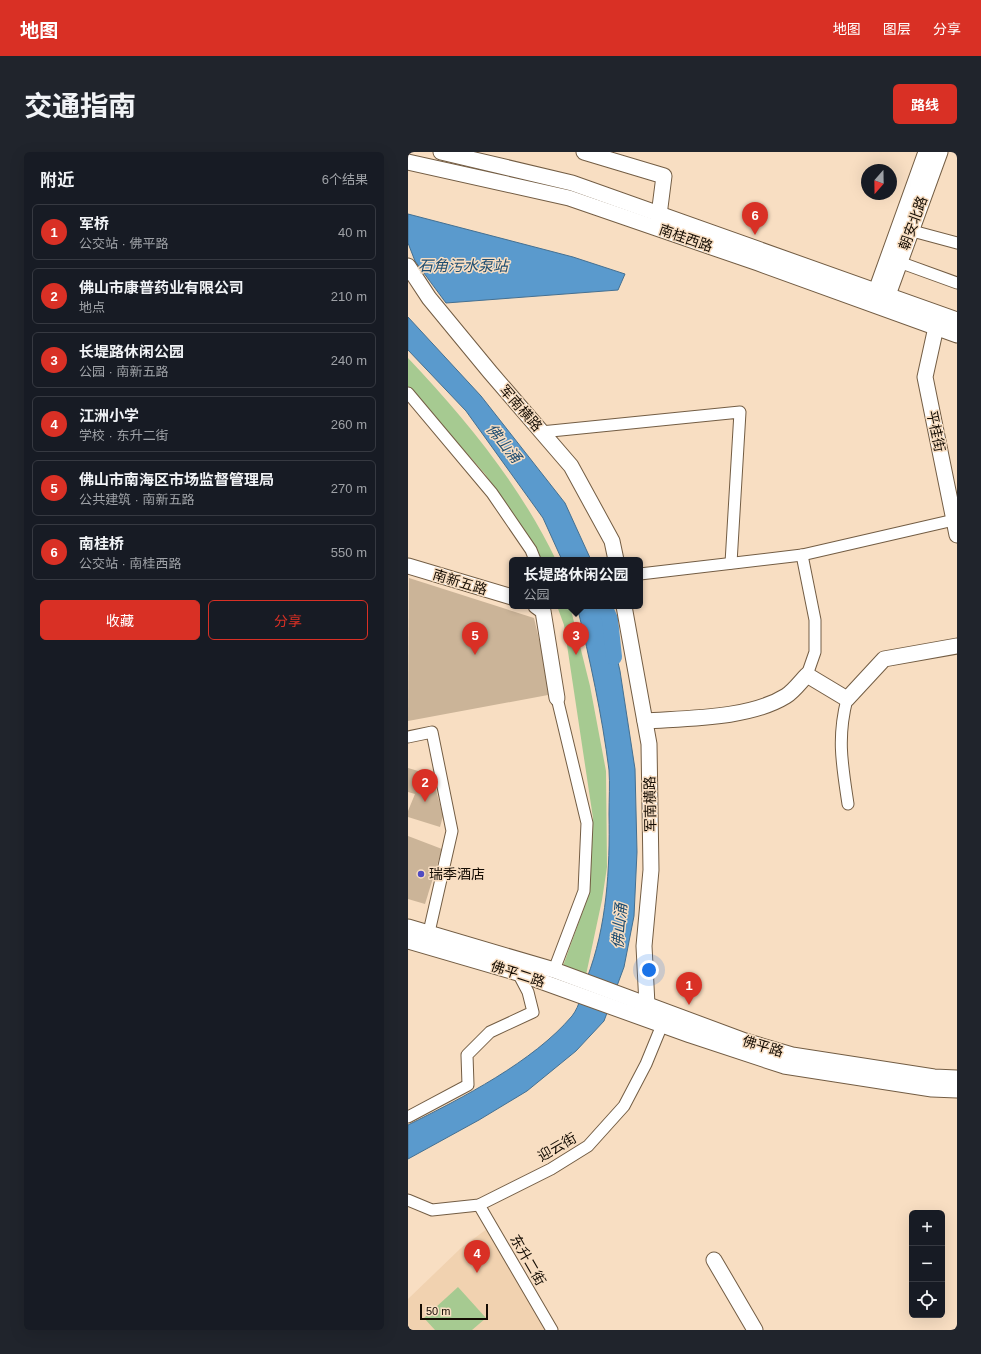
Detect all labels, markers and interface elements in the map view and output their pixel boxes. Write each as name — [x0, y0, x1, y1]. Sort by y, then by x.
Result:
text: 地图 — [20, 20, 58, 41]
text: 地图 — [833, 21, 861, 37]
text: 图层 — [883, 21, 911, 37]
text: 分享 — [933, 21, 961, 37]
button: 路线 — [893, 84, 957, 124]
text: 交通指南 — [24, 91, 136, 122]
north arrow — [861, 164, 897, 200]
text: 附近 — [40, 171, 74, 190]
text: 6个结果 — [322, 172, 368, 187]
street label: 朝安北路 — [896, 194, 930, 252]
pin: 6 — [742, 202, 768, 235]
text: 军桥 — [79, 215, 109, 232]
street label: 南桂西路 — [657, 221, 715, 255]
text: 1 — [50, 225, 58, 240]
text: 40 m — [338, 225, 367, 240]
text: 公交站 · 佛平路 — [79, 236, 169, 251]
water label: 石角污水泵站 — [418, 257, 510, 274]
text: 佛山市康普药业有限公司 — [79, 279, 244, 296]
text: 2 — [50, 289, 58, 304]
text: 210 m — [331, 289, 367, 304]
text: 地点 — [79, 300, 105, 315]
text: 长堤路休闲公园 — [79, 343, 184, 360]
text: 3 — [50, 353, 58, 368]
text: 240 m — [331, 353, 367, 368]
text: 公园 · 南新五路 — [79, 364, 169, 379]
street label: 军南横路 — [497, 382, 545, 434]
text: 江洲小学 — [79, 407, 139, 424]
street label: 平桂街 — [924, 409, 948, 453]
text: 4 — [50, 417, 58, 432]
text: 260 m — [331, 417, 367, 432]
water label: 佛山涌 — [483, 420, 526, 467]
text: 学校 · 东升二街 — [79, 428, 169, 443]
text: 佛山市南海区市场监督管理局 — [79, 471, 274, 488]
text: 5 — [50, 481, 58, 496]
text: 270 m — [331, 481, 367, 496]
text: 公共建筑 · 南新五路 — [79, 492, 195, 507]
text: 南桂桥 — [79, 535, 124, 552]
text: 6 — [50, 545, 58, 560]
text: 550 m — [331, 545, 367, 560]
text: 公交站 · 南桂西路 — [79, 556, 182, 571]
popup — [509, 557, 643, 609]
street label: 南新五路 — [431, 566, 489, 598]
text: 长堤路休闲公园 — [523, 566, 629, 583]
text: 公园 — [523, 587, 550, 602]
button: 收藏 — [40, 600, 200, 640]
button: 分享 — [208, 600, 368, 640]
pin: 5 — [462, 622, 488, 655]
pin: 3 — [563, 622, 589, 655]
pin: 2 — [412, 769, 438, 802]
street label: 军南横路 — [642, 776, 658, 832]
place label: 瑞季酒店 — [429, 866, 485, 882]
marker: 瑞季酒店 — [416, 869, 426, 879]
water label: 佛山涌 — [609, 901, 630, 949]
street label: 佛平二路 — [489, 958, 547, 990]
your location — [639, 960, 659, 980]
pin: 1 — [676, 972, 702, 1005]
street label: 佛平路 — [741, 1032, 785, 1060]
street label: 迎云街 — [535, 1130, 579, 1164]
map controls — [909, 1210, 945, 1318]
button: + — [909, 1210, 945, 1246]
street label: 东升二街 — [507, 1232, 549, 1288]
pin: 4 — [464, 1240, 490, 1273]
button: − — [909, 1246, 945, 1282]
button: locate — [909, 1282, 945, 1318]
scale bar — [420, 1302, 488, 1321]
text: 50 m — [426, 1305, 450, 1317]

